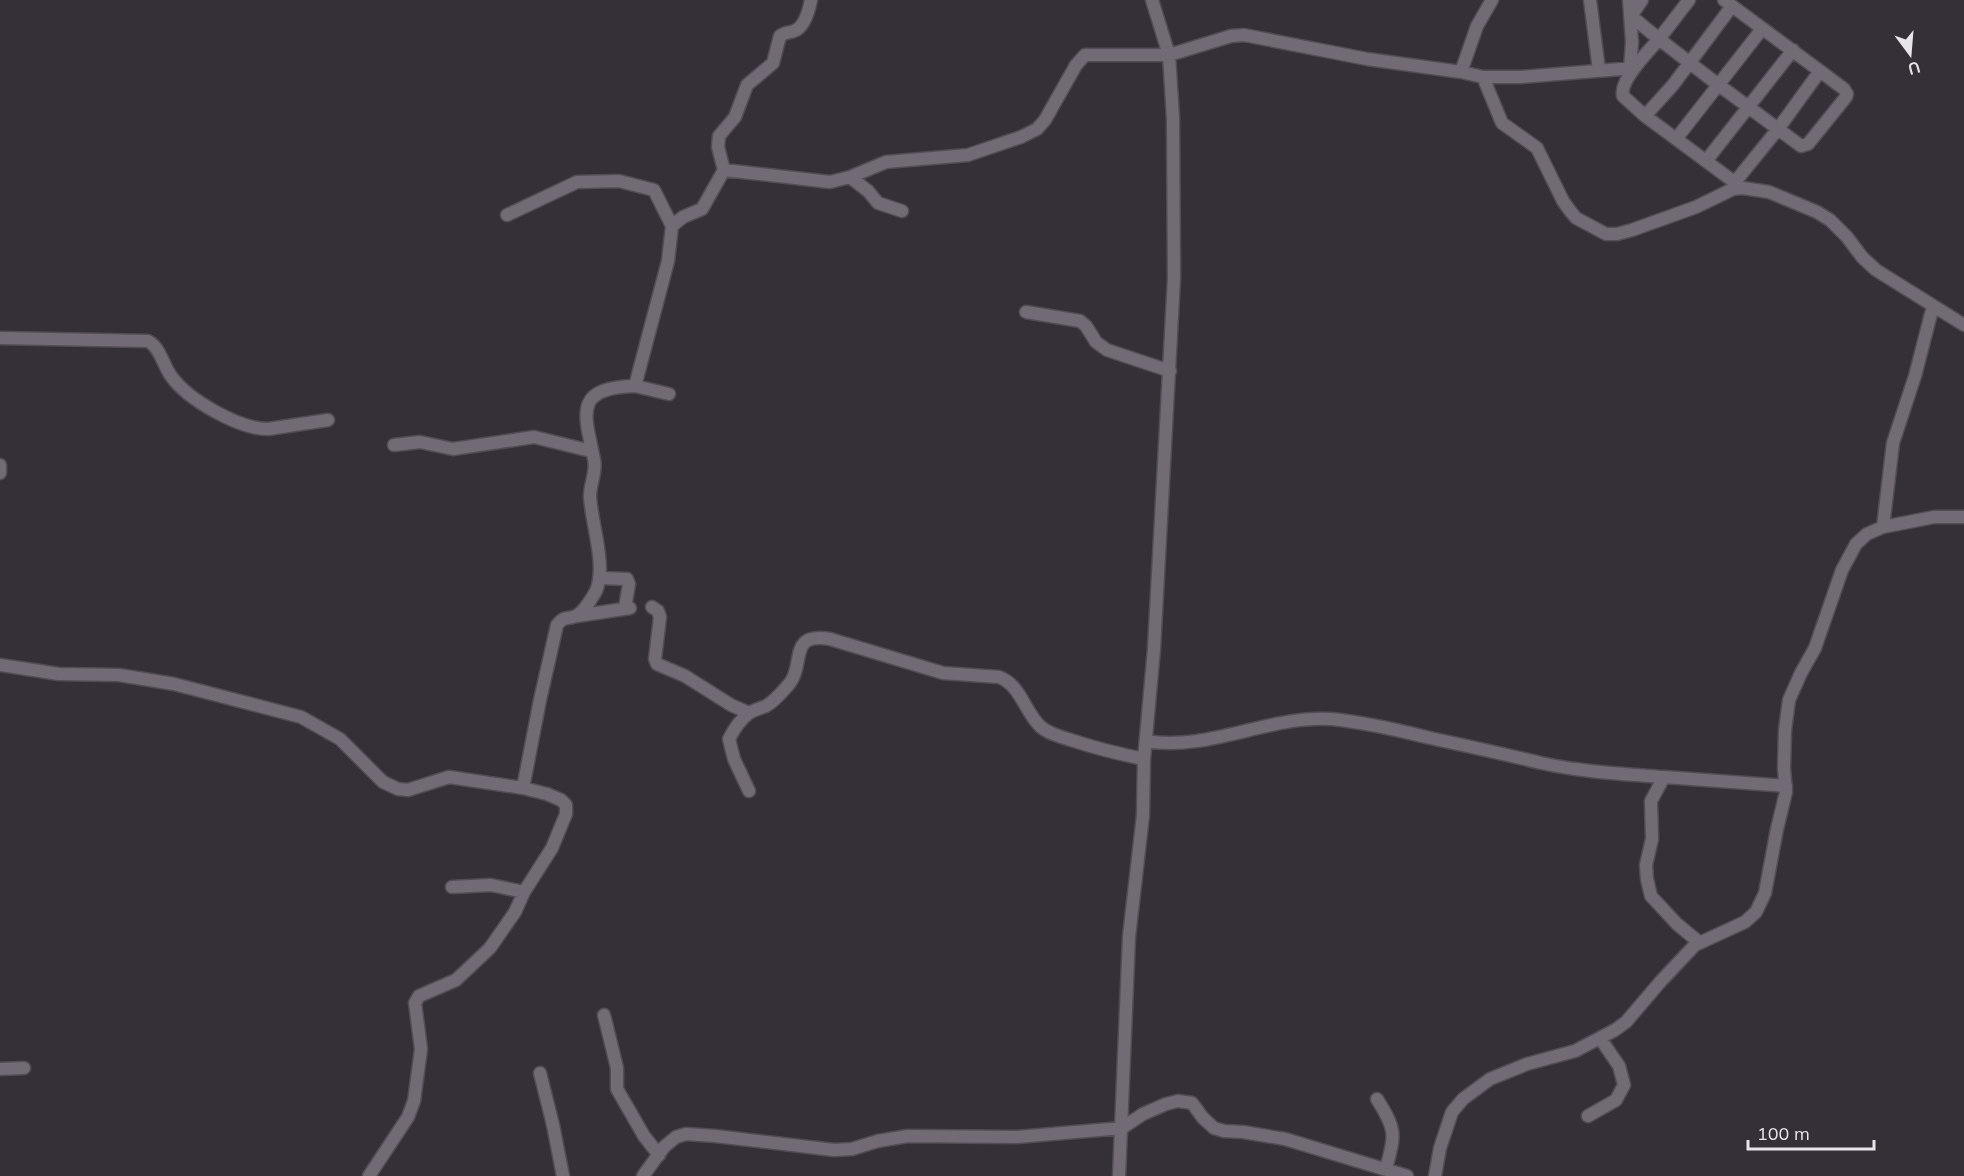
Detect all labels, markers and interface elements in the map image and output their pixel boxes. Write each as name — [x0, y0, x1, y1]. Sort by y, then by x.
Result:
north arrow — [1880, 24, 1940, 84]
text: U — [1906, 57, 1923, 80]
scale bar — [1748, 1113, 1874, 1151]
text: 100 m — [1757, 1122, 1810, 1145]

